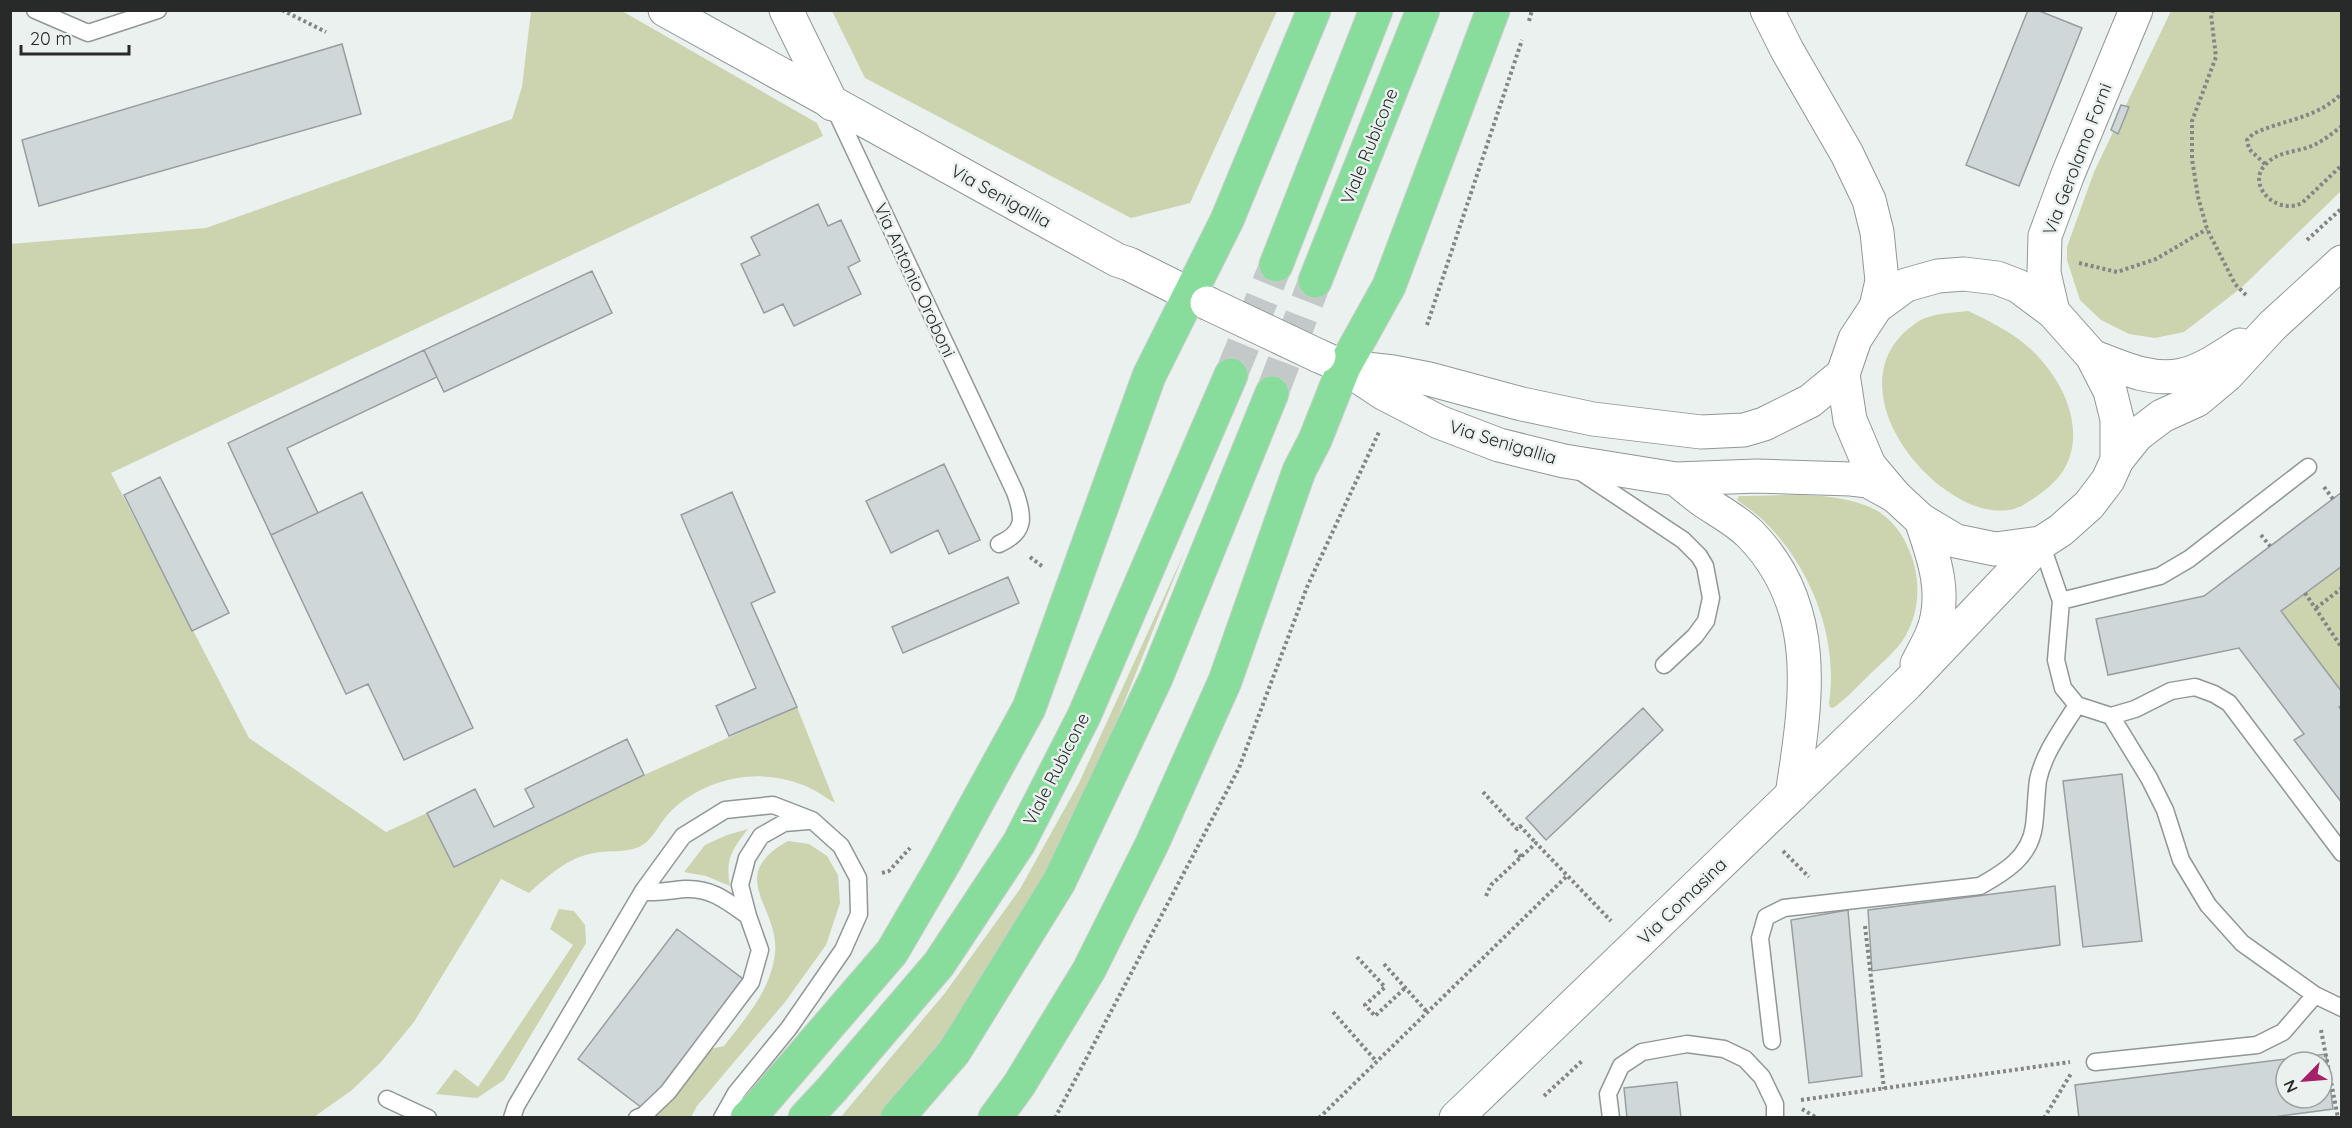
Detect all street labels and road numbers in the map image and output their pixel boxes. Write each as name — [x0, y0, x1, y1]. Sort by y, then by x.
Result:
street label: Via Gerolamo Forni — [2037, 80, 2117, 238]
street label: Viale Rubicone — [1335, 84, 1403, 208]
street label: Via Senigallia — [947, 159, 1055, 233]
street label: Via Antonio Oroboni — [869, 199, 961, 361]
street label: Via Senigallia — [1446, 415, 1560, 469]
street label: Viale Rubicone — [1018, 709, 1094, 829]
street label: Via Comasina — [1633, 853, 1731, 949]

